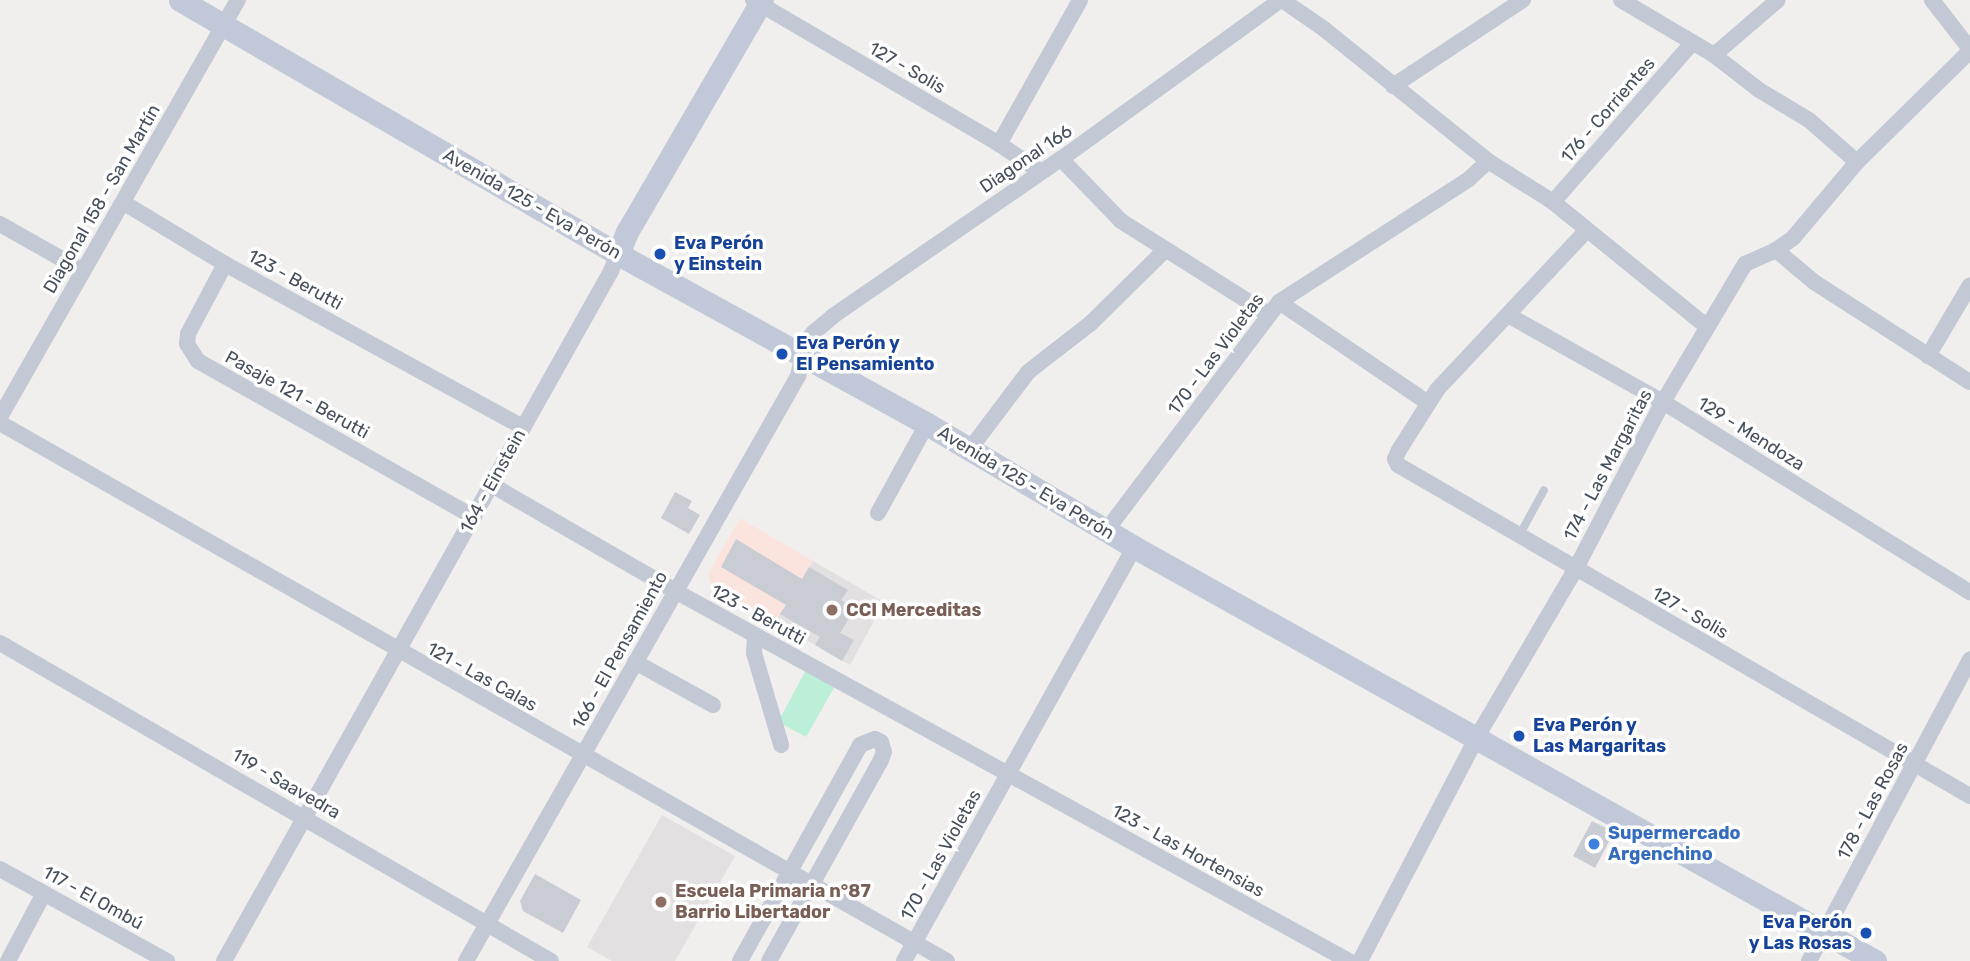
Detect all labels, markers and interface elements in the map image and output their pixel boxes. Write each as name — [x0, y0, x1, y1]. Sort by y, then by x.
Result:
street label: 127 - Solis — [865, 38, 949, 98]
street label: 176 - Corrientes — [1556, 53, 1660, 167]
street label: Diagonal 158 - San Martín — [39, 101, 165, 297]
street label: Diagonal 166 — [976, 120, 1076, 198]
street label: Avenida 125 - Eva Perón — [439, 144, 625, 264]
place label: Eva Perón y Einstein — [674, 233, 764, 276]
street label: 123 - Berutti — [244, 245, 346, 315]
marker: Eva Perón y Einstein — [652, 246, 668, 262]
street label: 170 - Las Violetas — [1163, 289, 1269, 419]
place label: Eva Perón y El Pensamiento — [796, 333, 935, 376]
street label: Pasaje 121 - Berutti — [221, 346, 373, 444]
marker: Eva Perón y El Pensamiento — [774, 346, 790, 362]
street label: 174 - Las Margaritas — [1559, 386, 1657, 544]
street label: 129 - Mendoza — [1694, 393, 1808, 475]
street label: Avenida 125 - Eva Perón — [934, 422, 1118, 544]
street label: 164 - Einstein — [456, 425, 530, 537]
street label: 166 - El Pensamiento — [568, 567, 672, 733]
street label: 123 - Berutti — [707, 580, 809, 650]
street label: 127 - Solis — [1648, 583, 1732, 643]
place label: CCI Merceditas — [846, 599, 981, 621]
marker: CCI Merceditas — [824, 602, 840, 618]
street label: 121 - Las Calas — [423, 638, 541, 716]
place label: Eva Perón y Las Margaritas — [1533, 715, 1666, 758]
marker: Eva Perón y Las Margaritas — [1511, 728, 1527, 744]
street label: 178 - Las Rosas — [1833, 739, 1913, 863]
street label: 119 - Saavedra — [228, 744, 344, 824]
street label: 170 - Las Violetas — [896, 786, 986, 924]
street label: 123 - Las Hortensias — [1108, 800, 1268, 902]
place label: Supermercado Argenchino — [1608, 823, 1741, 866]
marker: Supermercado Argenchino — [1586, 836, 1602, 852]
street label: 117 - El Ombú — [39, 862, 147, 934]
place label: Escuela Primaria n°87 Barrio Libertador — [675, 881, 871, 924]
marker: Escuela Primaria n°87 Barrio Libertador — [653, 894, 669, 910]
place label: Eva Perón y Las Rosas — [1748, 912, 1852, 954]
marker: Eva Perón y Las Rosas — [1858, 925, 1874, 941]

